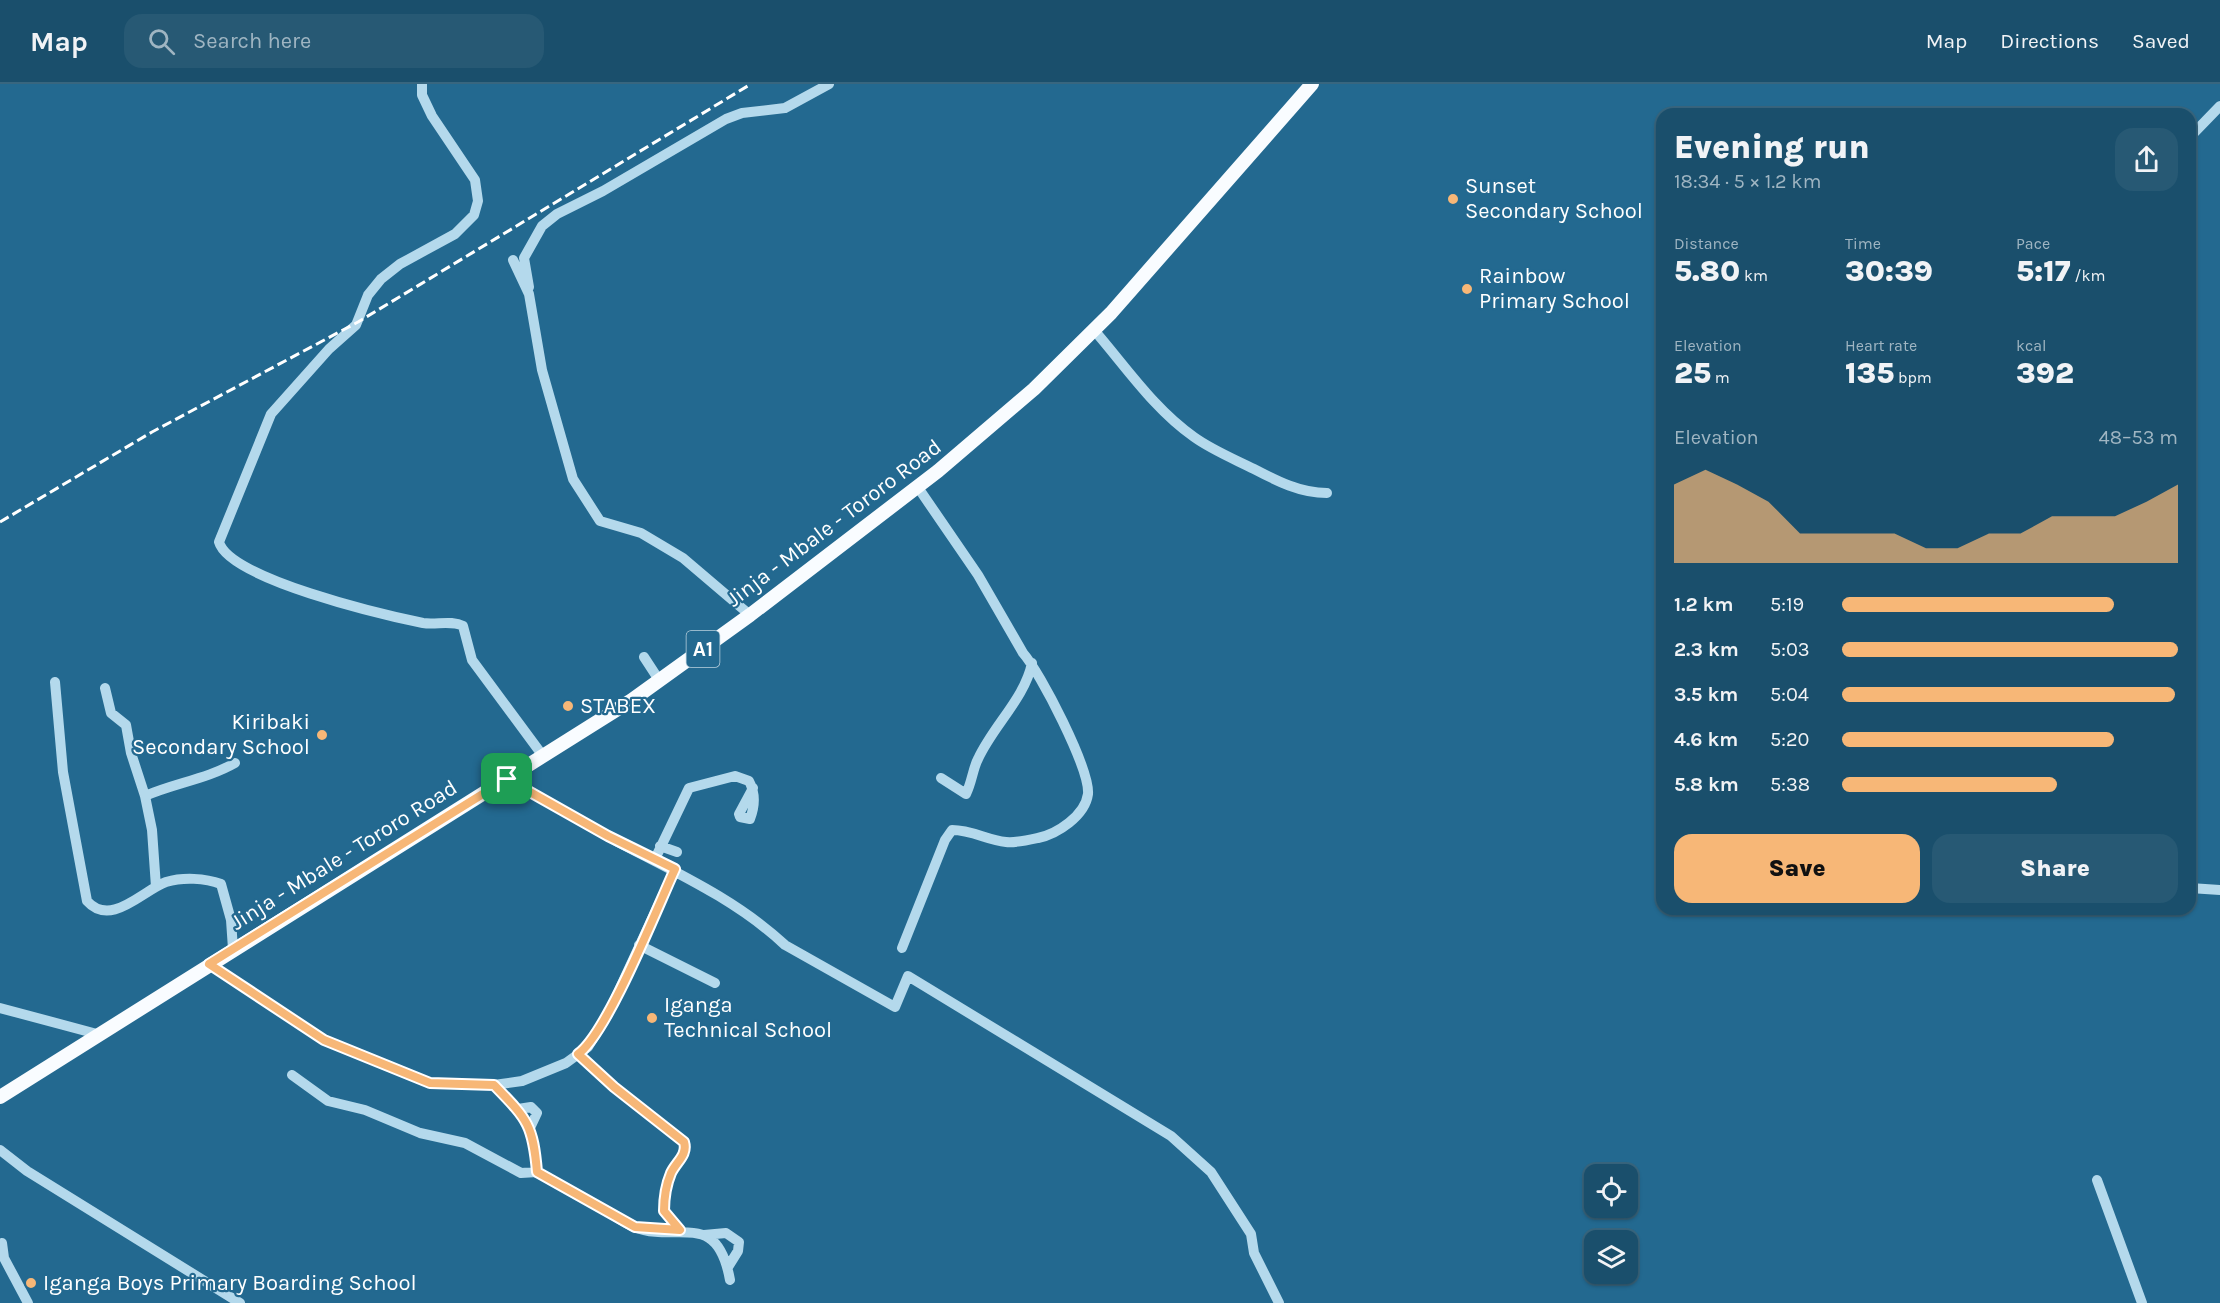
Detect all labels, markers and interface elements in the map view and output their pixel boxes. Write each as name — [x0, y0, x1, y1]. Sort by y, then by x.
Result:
search box — [124, 14, 544, 68]
text: Map — [30, 25, 88, 58]
icon: search — [145, 25, 178, 58]
text: Search here — [193, 28, 311, 54]
text: Map — [1926, 29, 1967, 53]
text: Directions — [2000, 29, 2099, 53]
text: Saved — [2132, 29, 2190, 53]
text: Evening run — [1674, 128, 1870, 166]
button: share — [2115, 128, 2178, 191]
text: 18:34 · 5 × 1.2 km — [1674, 170, 1821, 193]
place label: Sunset Secondary School — [1465, 173, 1643, 224]
marker: Sunset Secondary School — [1446, 192, 1460, 206]
text: Distance — [1674, 234, 1739, 253]
text: Time — [1845, 234, 1881, 253]
text: Pace — [2016, 234, 2050, 253]
text: 5.80 — [1674, 253, 1740, 289]
text: 30:39 — [1845, 253, 1933, 289]
text: 5:17 — [2016, 253, 2071, 289]
place label: Rainbow Primary School — [1479, 263, 1630, 314]
text: km — [1740, 266, 1768, 285]
text: /km — [2071, 266, 2105, 285]
marker: Rainbow Primary School — [1460, 282, 1474, 296]
text: Elevation — [1674, 336, 1742, 355]
text: Heart rate — [1845, 336, 1917, 355]
text: kcal — [2016, 336, 2047, 355]
text: 25 — [1674, 355, 1711, 391]
text: 135 — [1845, 355, 1894, 391]
text: 392 — [2016, 355, 2074, 391]
text: m — [1711, 368, 1730, 387]
text: bpm — [1894, 368, 1932, 387]
text: Elevation — [1674, 426, 1759, 449]
text: 48–53 m — [2099, 426, 2178, 449]
street label: Jinja - Mbale - Tororo Road — [721, 434, 947, 612]
text: 1.2 km — [1674, 593, 1733, 616]
text: 5:19 — [1770, 593, 1804, 616]
road number: A1 — [686, 631, 720, 667]
text: 2.3 km — [1674, 638, 1739, 661]
text: 5:03 — [1770, 638, 1810, 661]
text: 3.5 km — [1674, 683, 1738, 706]
text: 5:04 — [1770, 683, 1809, 706]
place label: STABEX — [580, 693, 656, 719]
marker: STABEX — [561, 699, 575, 713]
place label: Kiribaki Secondary School — [132, 709, 310, 760]
marker: Kiribaki Secondary School — [315, 728, 329, 742]
text: 4.6 km — [1674, 728, 1738, 751]
text: 5:20 — [1770, 728, 1809, 751]
pin — [481, 753, 532, 804]
icon: arrive — [490, 762, 523, 795]
text: 5.8 km — [1674, 773, 1739, 796]
text: 5:38 — [1770, 773, 1810, 796]
street label: Jinja - Mbale - Tororo Road — [226, 774, 462, 936]
button: Save — [1674, 834, 1920, 903]
button: Share — [1932, 834, 2178, 903]
place label: Iganga Technical School — [664, 992, 832, 1043]
marker: Iganga Technical School — [645, 1011, 659, 1025]
map controls — [1584, 1164, 1638, 1284]
button: locate — [1584, 1164, 1638, 1218]
button: layers — [1584, 1230, 1638, 1284]
place label: Iganga Boys Primary Boarding School — [43, 1270, 417, 1296]
marker: Iganga Boys Primary Boarding School — [24, 1276, 38, 1290]

